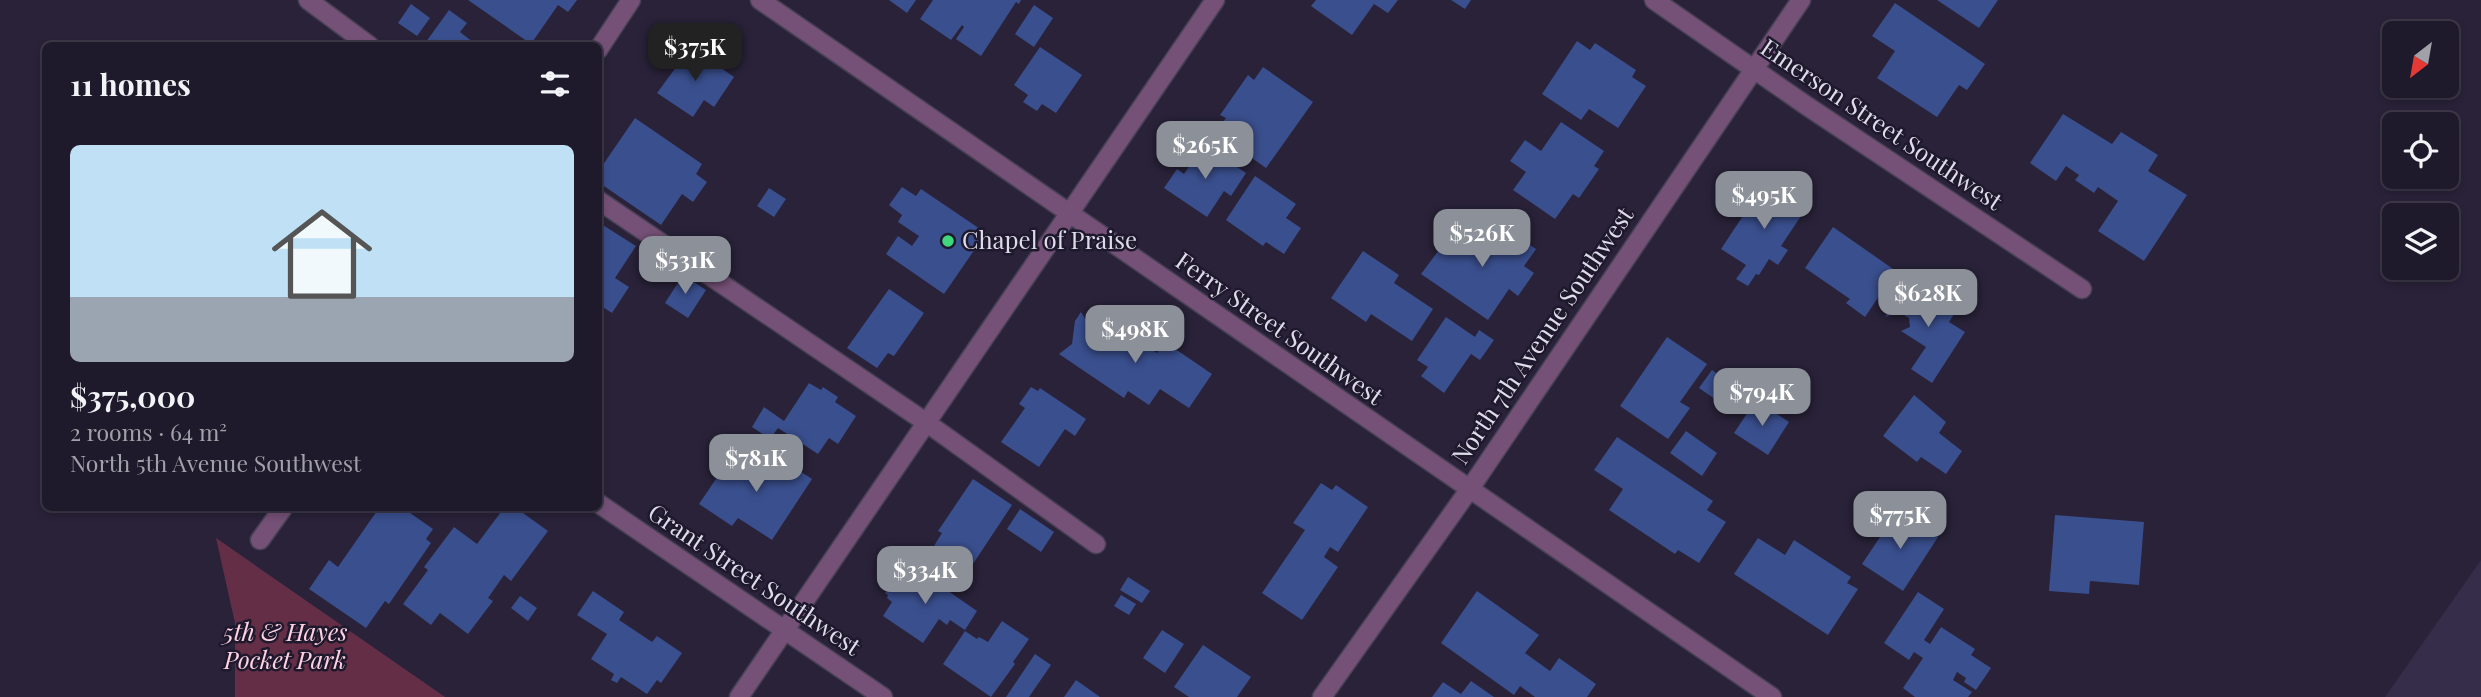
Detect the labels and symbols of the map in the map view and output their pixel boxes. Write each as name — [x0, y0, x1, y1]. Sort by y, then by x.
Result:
north arrow — [2382, 21, 2459, 98]
pin: $375K — [646, 24, 744, 83]
street label: Emerson Street Southwest — [1755, 30, 2010, 217]
pin: $265K — [1156, 122, 1254, 181]
pin: $495K — [1715, 172, 1813, 231]
street label: North 7th Avenue Southwest — [1443, 200, 1640, 470]
pin: $526K — [1433, 210, 1531, 269]
place label: Chapel of Praise — [962, 223, 1137, 255]
marker: Chapel of Praise — [940, 233, 956, 249]
pin: $531K — [636, 236, 734, 296]
street label: Ferry Street Southwest — [1170, 244, 1391, 411]
pin: $628K — [1879, 270, 1977, 329]
pin: $498K — [1086, 306, 1184, 365]
pin: $794K — [1713, 368, 1811, 428]
pin: $781K — [707, 434, 805, 494]
pin: $775K — [1851, 491, 1949, 551]
street label: Grant Street Southwest — [643, 495, 868, 662]
pin: $334K — [876, 546, 974, 606]
park label: 5th & Hayes Pocket Park — [221, 615, 347, 675]

